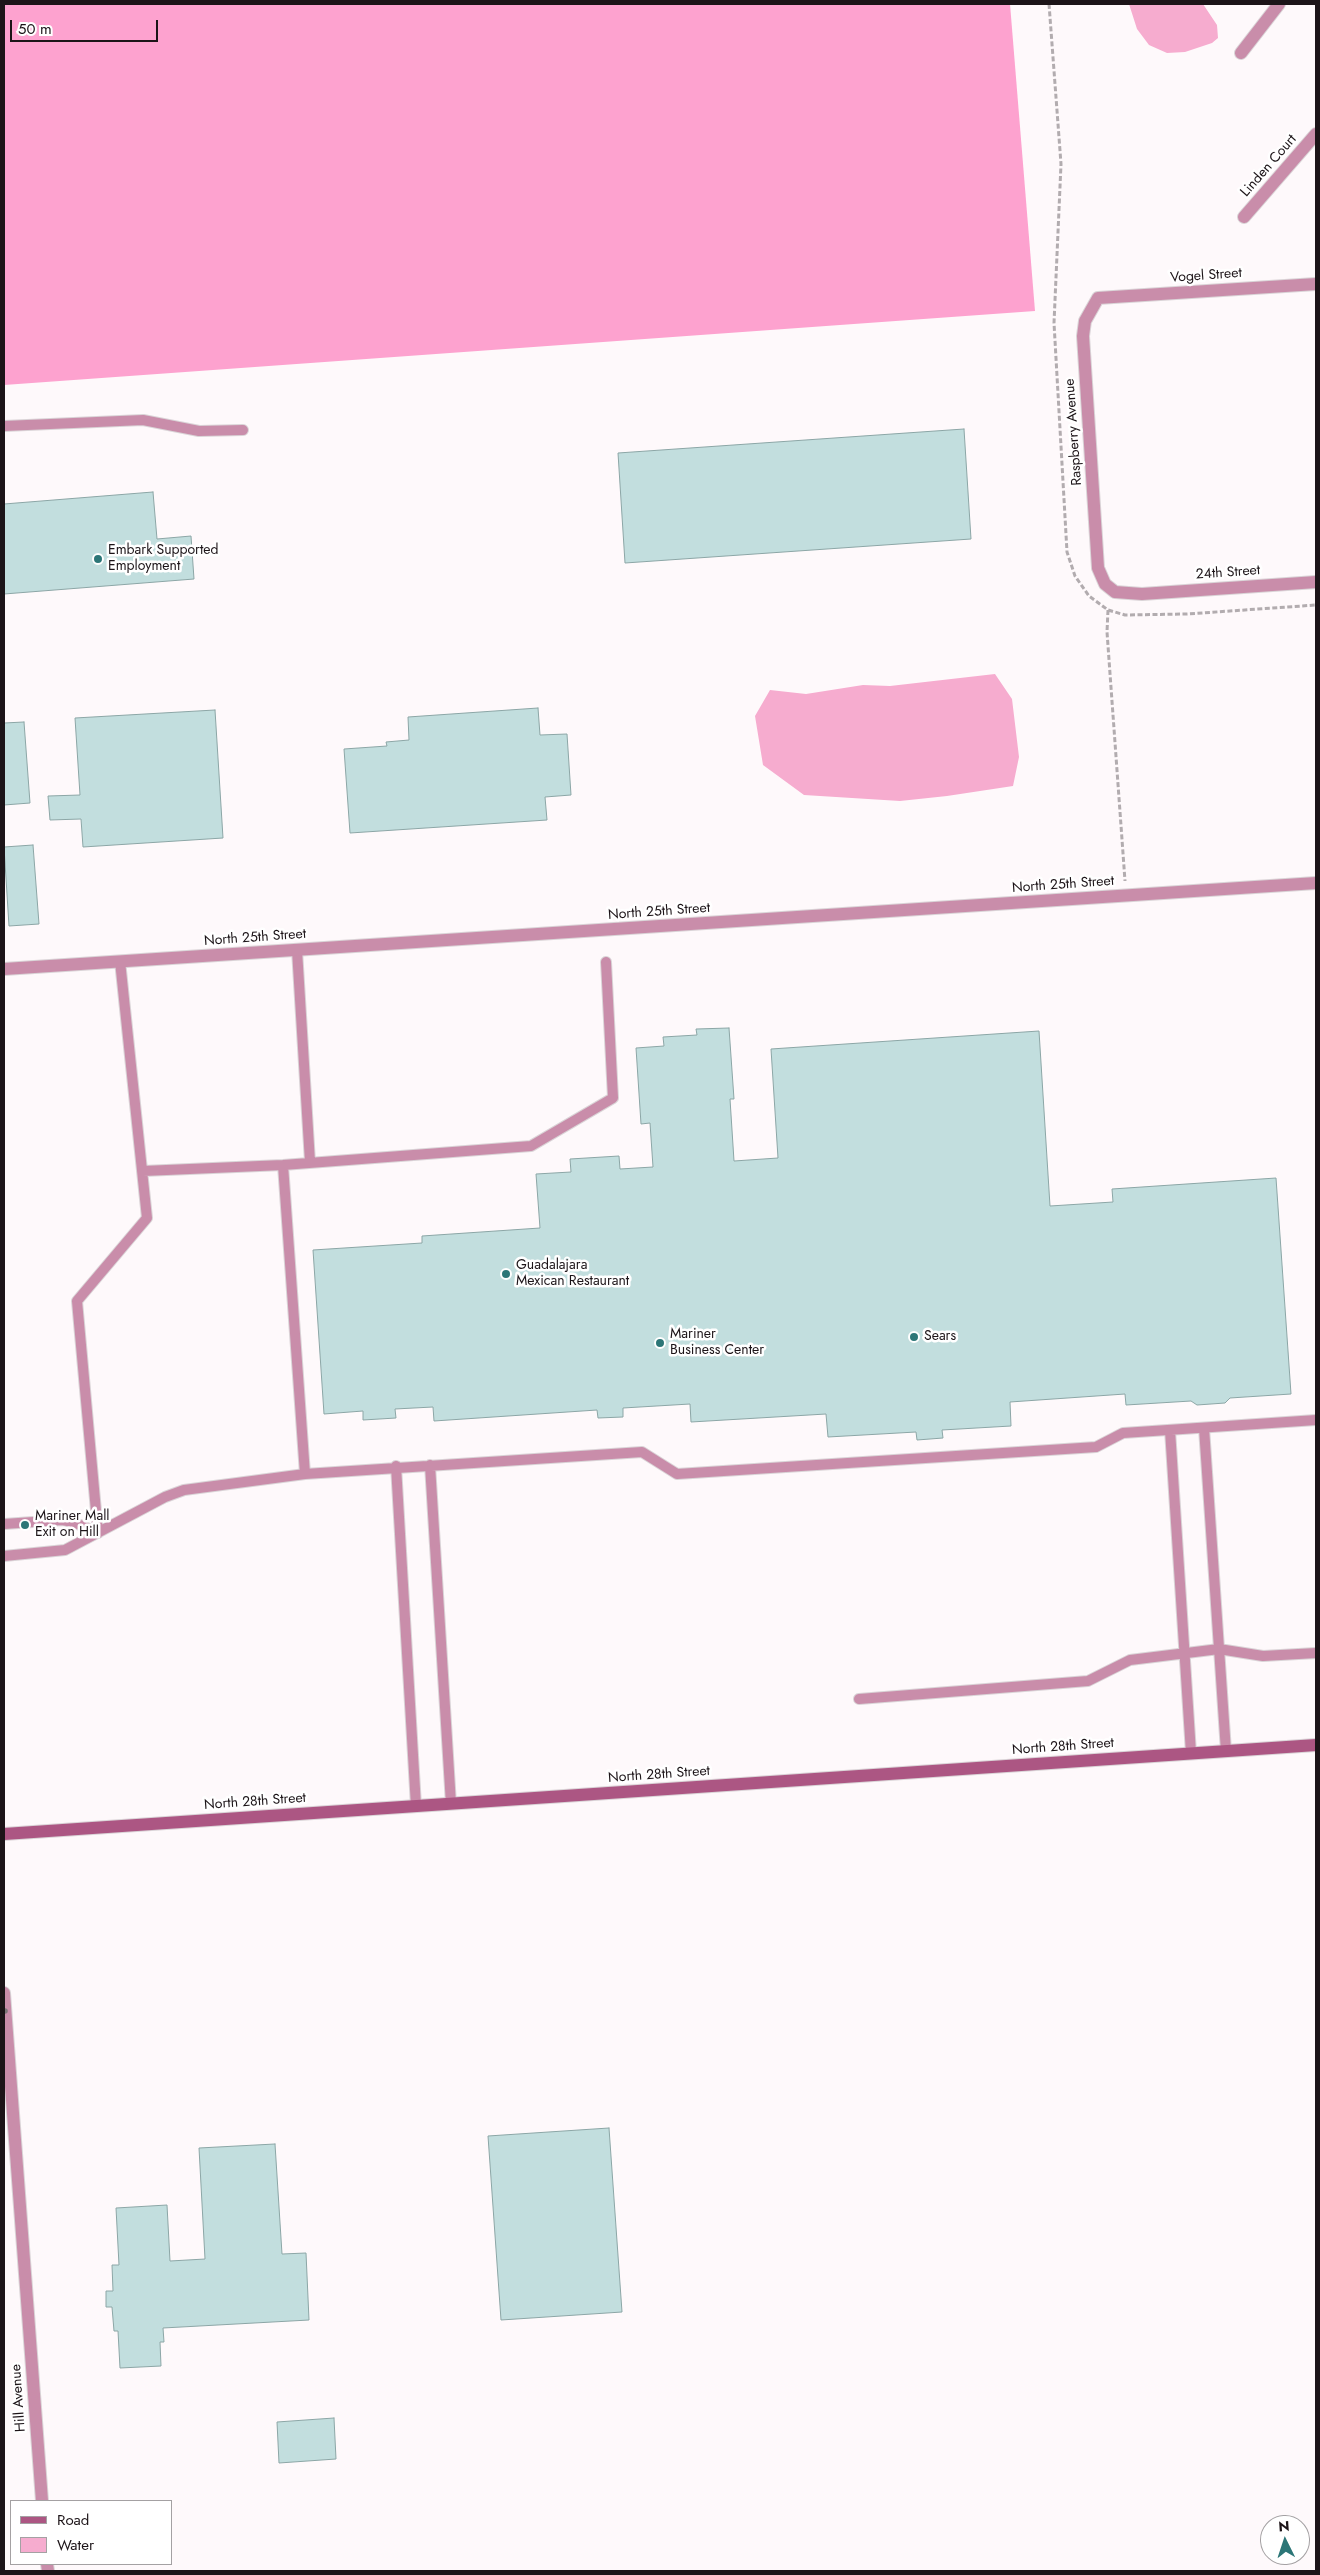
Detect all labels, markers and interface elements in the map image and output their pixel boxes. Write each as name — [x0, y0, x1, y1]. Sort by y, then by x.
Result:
scale bar — [12, 10, 160, 42]
text: 50 m — [18, 18, 52, 40]
street label: Linden Court — [1237, 132, 1301, 200]
street label: Vogel Street — [1170, 265, 1242, 287]
street label: Raspberry Avenue — [1062, 378, 1086, 486]
place label: Embark Supported Employment — [108, 543, 218, 576]
marker: Embark Supported Employment — [92, 553, 104, 565]
street label: 24th Street — [1195, 562, 1261, 584]
street label: North 25th Street — [1011, 873, 1115, 897]
street label: North 25th Street — [607, 900, 711, 924]
street label: North 25th Street — [203, 926, 307, 950]
place label: Guadalajara Mexican Restaurant — [516, 1258, 629, 1290]
marker: Guadalajara Mexican Restaurant — [500, 1268, 512, 1280]
place label: Mariner Business Center — [670, 1327, 764, 1360]
place label: Sears — [924, 1329, 956, 1345]
marker: Sears — [908, 1331, 920, 1343]
marker: Mariner Business Center — [654, 1337, 666, 1349]
place label: Mariner Mall Exit on Hill — [35, 1509, 110, 1541]
marker: Mariner Mall Exit on Hill — [19, 1519, 31, 1531]
street label: North 28th Street — [1011, 1735, 1115, 1759]
street label: North 28th Street — [607, 1763, 711, 1787]
street label: North 28th Street — [203, 1790, 307, 1814]
street label: Hill Avenue — [8, 2364, 30, 2432]
legend — [10, 2500, 172, 2565]
text: Road — [57, 2509, 89, 2531]
north arrow — [1260, 2515, 1310, 2565]
text: N — [1278, 2516, 1290, 2536]
text: Water — [57, 2534, 94, 2556]

